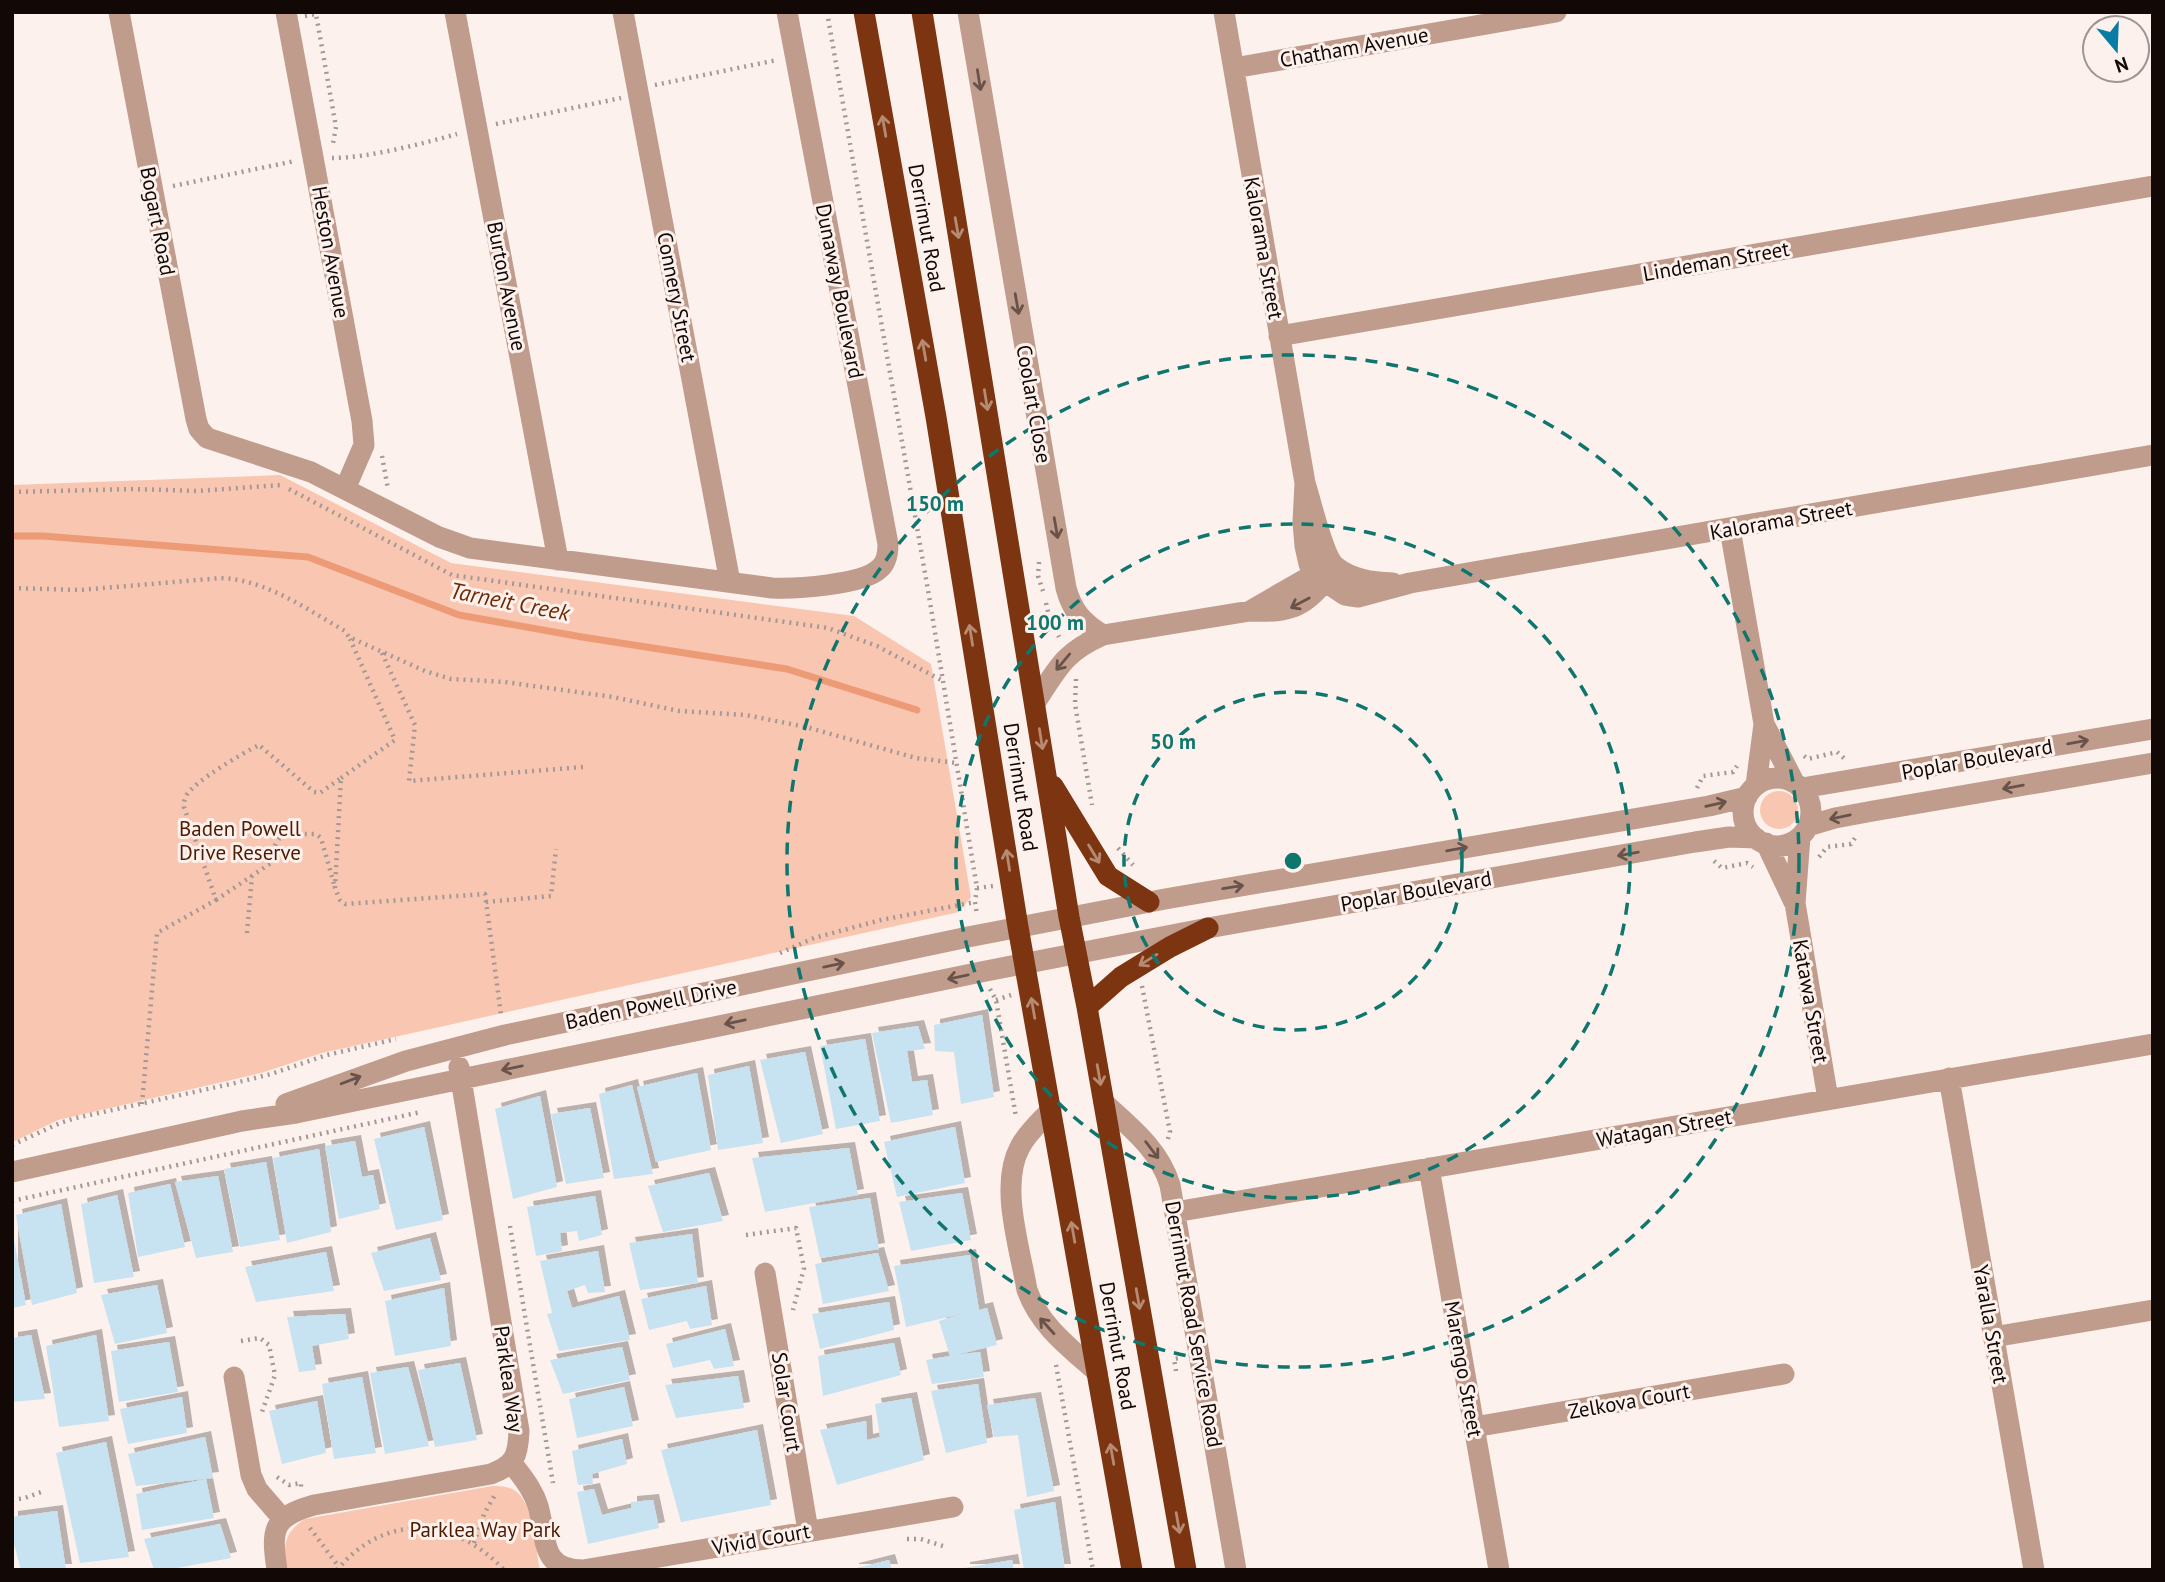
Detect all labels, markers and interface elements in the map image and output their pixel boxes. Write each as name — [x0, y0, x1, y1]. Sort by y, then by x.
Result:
north arrow — [2081, 14, 2151, 84]
street label: Chatham Avenue — [1278, 21, 1430, 73]
text: N — [2112, 52, 2131, 78]
one-way arrow — [973, 68, 986, 91]
one-way arrow — [877, 115, 890, 138]
street label: Derrimut Road — [902, 162, 952, 294]
street label: Bogart Road — [134, 164, 182, 278]
street label: Kalorama Street — [1238, 175, 1290, 321]
street label: Heston Avenue — [306, 184, 356, 320]
street label: Dunaway Boulevard — [810, 201, 870, 381]
one-way arrow — [951, 217, 964, 239]
street label: Burton Avenue — [481, 219, 533, 353]
street label: Connery Street — [651, 230, 703, 364]
street label: Lindeman Street — [1641, 235, 1791, 287]
one-way arrow — [1011, 292, 1024, 315]
one-way arrow — [917, 339, 930, 362]
street label: Coolart Close — [1010, 343, 1058, 465]
one-way arrow — [980, 388, 993, 411]
text: 150 m — [906, 490, 964, 517]
street label: Kalorama Street — [1708, 494, 1854, 546]
one-way arrow — [1050, 516, 1063, 539]
water label: Tarneit Creek — [448, 575, 574, 627]
one-way arrow — [1290, 597, 1311, 610]
text: 100 m — [1026, 609, 1084, 636]
one-way arrow — [964, 624, 977, 647]
one-way arrow — [1055, 653, 1071, 671]
street label: Derrimut Road — [998, 721, 1044, 853]
one-way arrow — [1035, 727, 1048, 750]
text: 50 m — [1150, 728, 1196, 755]
street label: Poplar Boulevard — [1899, 732, 2055, 786]
one-way arrow — [2066, 735, 2089, 748]
one-way arrow — [2002, 781, 2025, 794]
one-way arrow — [1704, 797, 1727, 810]
one-way arrow — [1829, 811, 1852, 825]
park label: Baden Powell Drive Reserve — [179, 815, 301, 866]
one-way arrow — [1445, 842, 1468, 855]
one-way arrow — [1088, 844, 1102, 864]
one-way arrow — [1617, 847, 1640, 861]
one-way arrow — [1001, 849, 1014, 872]
centre of rings — [1281, 849, 1305, 873]
street label: Poplar Boulevard — [1338, 864, 1494, 918]
one-way arrow — [1221, 880, 1244, 893]
street label: Katawa Street — [1787, 937, 1835, 1065]
one-way arrow — [1139, 954, 1159, 968]
one-way arrow — [822, 958, 845, 972]
one-way arrow — [947, 970, 970, 984]
street label: Baden Powell Drive — [563, 973, 739, 1035]
one-way arrow — [1026, 997, 1039, 1020]
one-way arrow — [724, 1016, 747, 1030]
one-way arrow — [501, 1061, 524, 1075]
one-way arrow — [1093, 1063, 1106, 1085]
one-way arrow — [340, 1072, 362, 1085]
street label: Watagan Street — [1594, 1103, 1734, 1153]
one-way arrow — [1145, 1140, 1160, 1159]
street label: Derrimut Road Service Road — [1159, 1199, 1229, 1449]
one-way arrow — [1066, 1221, 1079, 1244]
street label: Yaralla Street — [1967, 1263, 2015, 1385]
street label: Derrimut Road — [1093, 1280, 1143, 1412]
one-way arrow — [1132, 1287, 1145, 1310]
street label: Marengo Street — [1439, 1299, 1489, 1439]
one-way arrow — [1039, 1317, 1055, 1335]
street label: Parklea Way — [488, 1324, 530, 1434]
street label: Solar Court — [766, 1350, 808, 1454]
street label: Zelkova Court — [1566, 1377, 1692, 1425]
one-way arrow — [1105, 1443, 1118, 1466]
one-way arrow — [1172, 1511, 1185, 1534]
park label: Parklea Way Park — [409, 1516, 561, 1543]
street label: Vivid Court — [709, 1517, 812, 1561]

